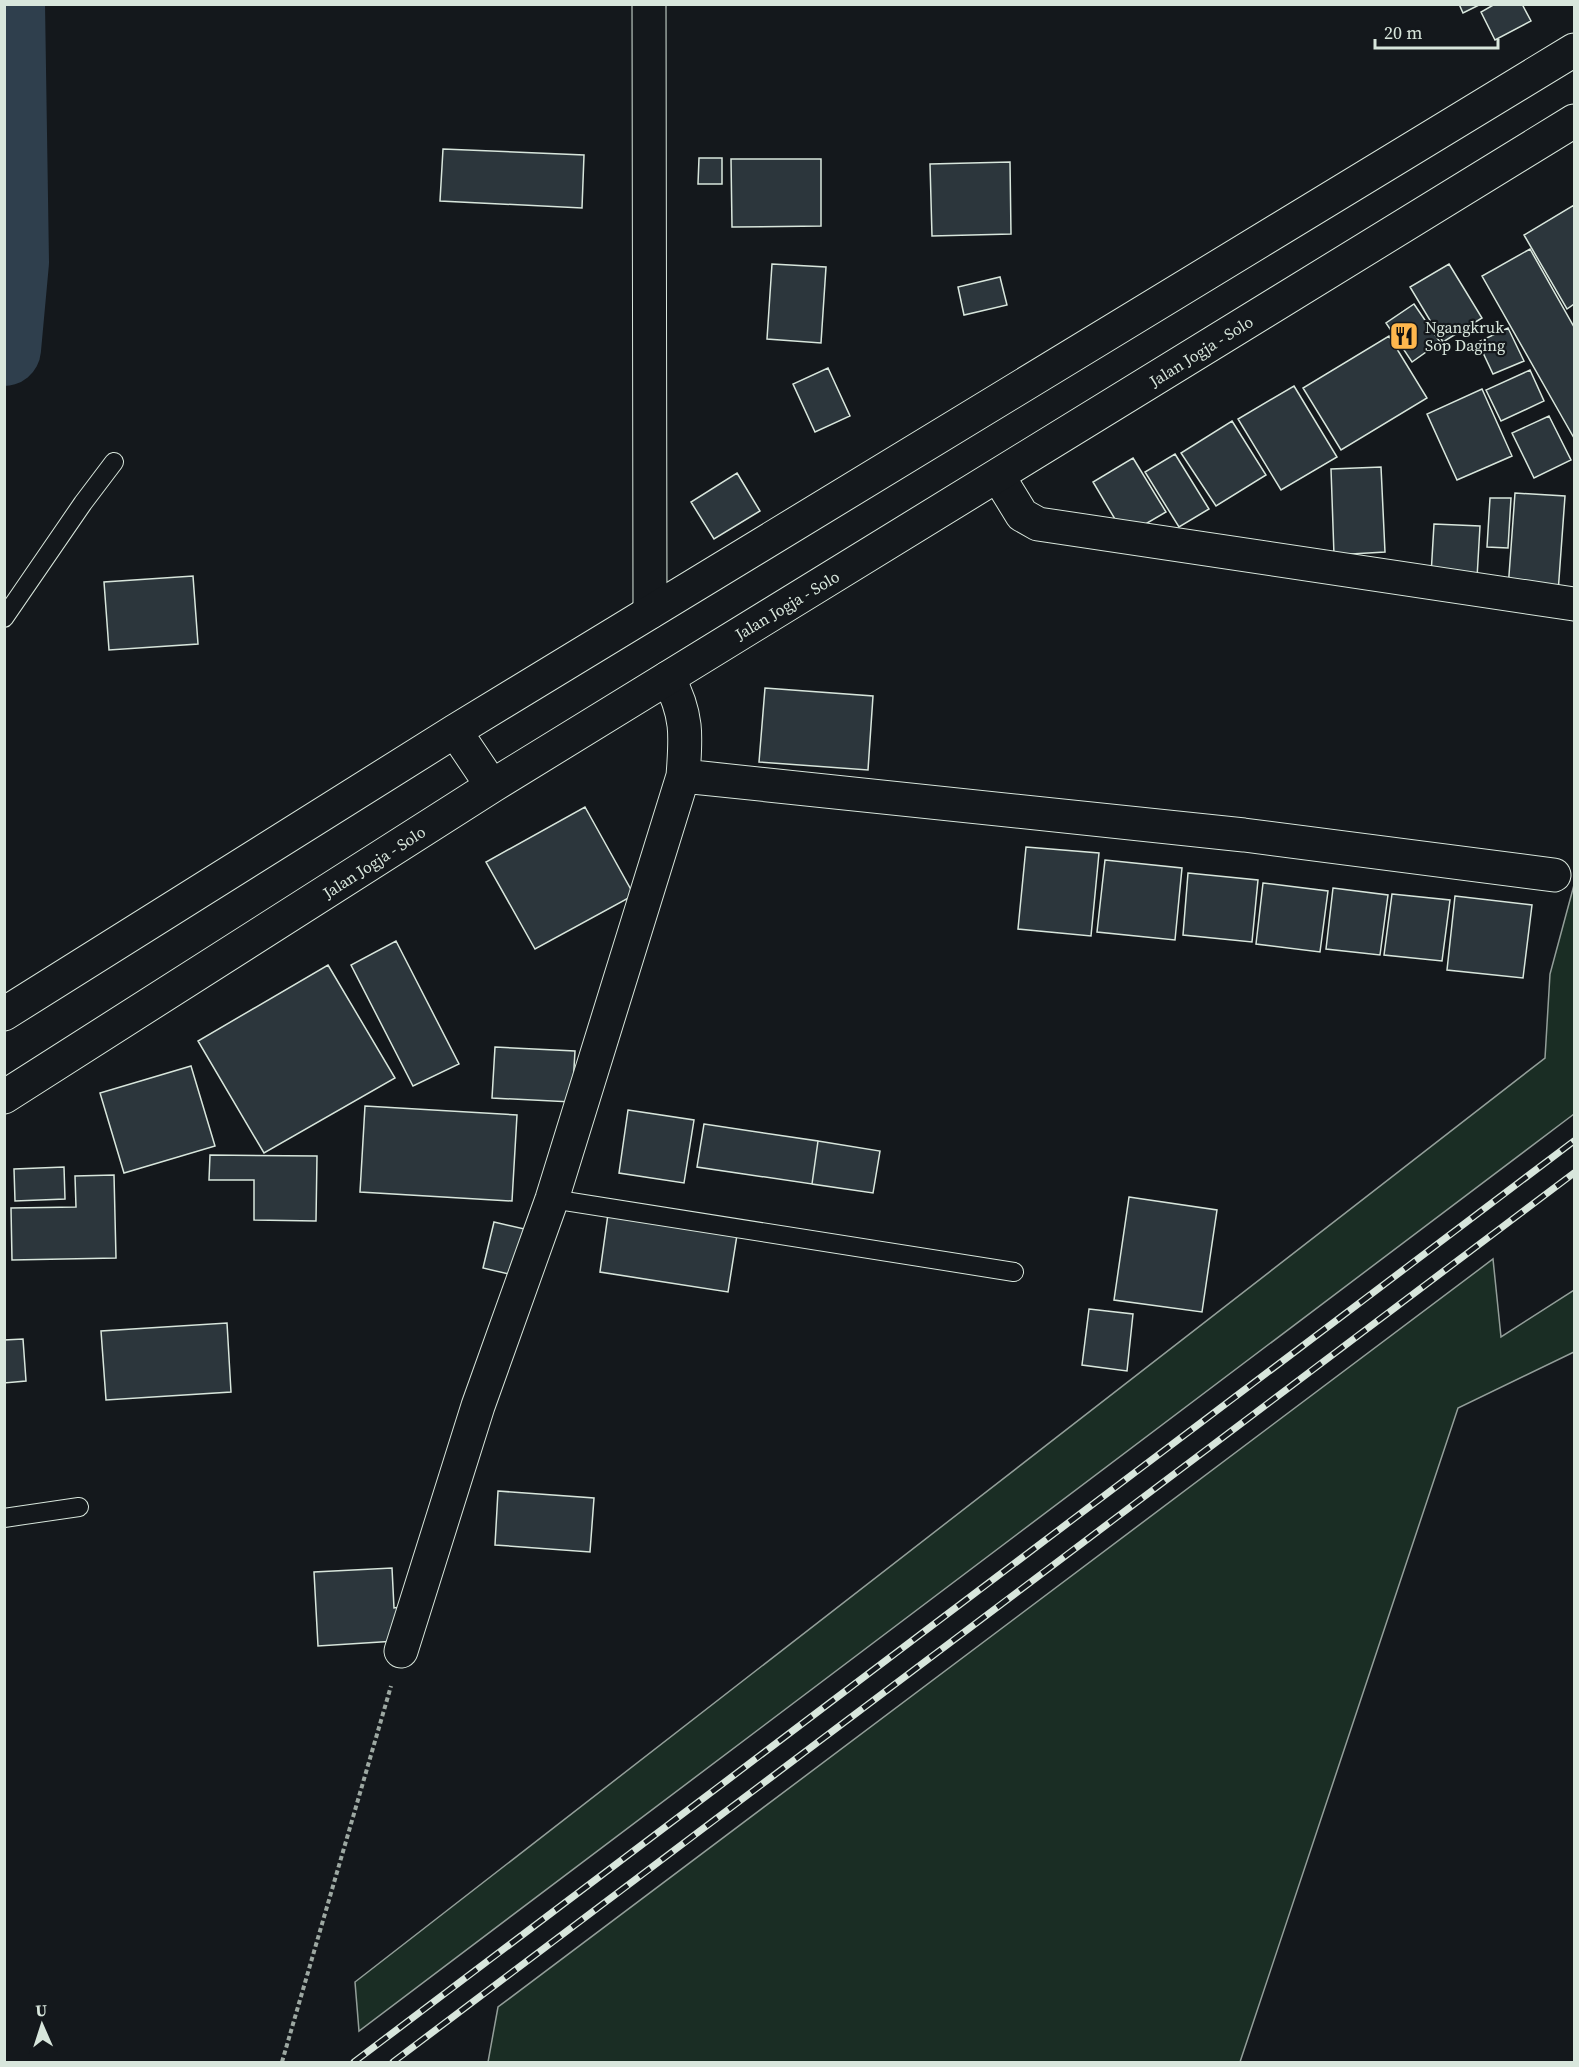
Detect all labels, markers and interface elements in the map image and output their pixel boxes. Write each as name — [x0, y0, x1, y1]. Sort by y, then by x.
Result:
scale bar — [1375, 12, 1498, 50]
text: 20 m — [1384, 20, 1422, 45]
street label: Jalan Jogja - Solo — [1144, 310, 1257, 392]
place label: Ngangkruk Sop Daging — [1425, 316, 1505, 356]
restaurant icon: Ngangkruk Sop Daging — [1388, 320, 1420, 352]
street label: Jalan Jogja - Solo — [730, 565, 844, 645]
street label: Jalan Jogja - Solo — [318, 820, 430, 904]
north arrow — [12, 1995, 72, 2055]
text: U — [35, 1999, 48, 2021]

